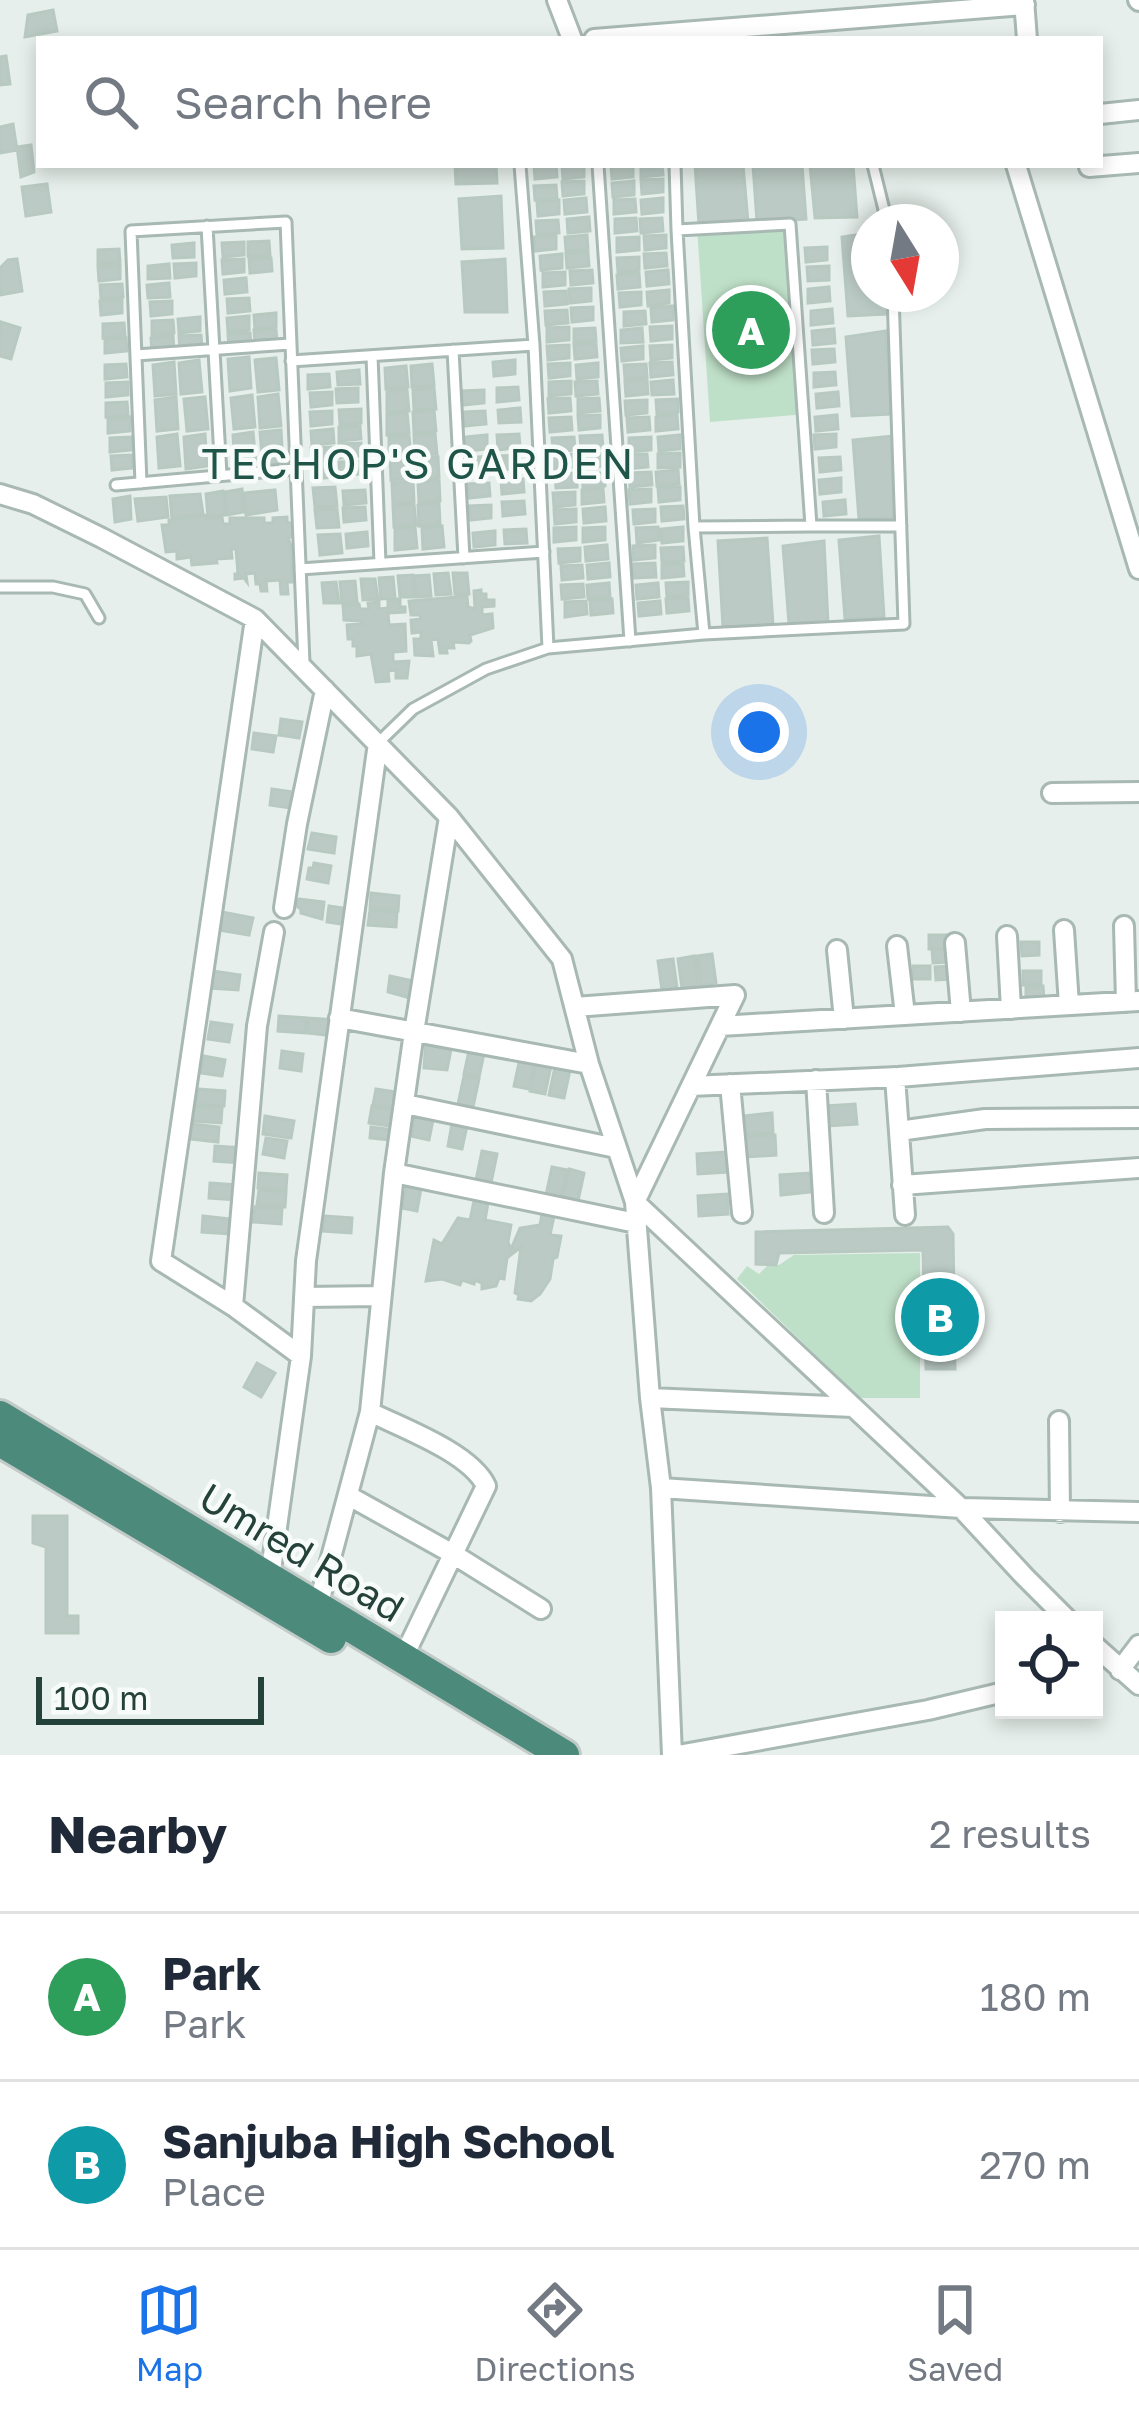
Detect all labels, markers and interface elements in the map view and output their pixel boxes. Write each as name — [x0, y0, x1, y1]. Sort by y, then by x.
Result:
search box — [36, 36, 1103, 168]
icon: search — [78, 69, 144, 135]
text: Search here — [174, 75, 432, 129]
north arrow — [851, 204, 959, 312]
pin: A — [712, 285, 790, 375]
district label: TECHOP'S GARDEN — [202, 438, 636, 488]
your location — [729, 702, 789, 762]
pin: B — [901, 1272, 979, 1362]
street label: Umred Road — [191, 1473, 413, 1631]
map controls — [995, 1611, 1103, 1719]
button: locate — [995, 1611, 1103, 1719]
scale bar — [36, 1671, 264, 1724]
text: 100 m — [54, 1678, 148, 1717]
text: Nearby — [48, 1803, 227, 1864]
text: 2 results — [929, 1810, 1091, 1857]
text: Park — [162, 1946, 261, 2000]
text: A — [73, 1973, 101, 2020]
text: 180 m — [980, 1973, 1091, 2020]
text: Park — [162, 2000, 246, 2047]
text: Sanjuba High School — [162, 2114, 615, 2168]
text: B — [73, 2141, 101, 2188]
text: 270 m — [979, 2141, 1091, 2188]
text: Place — [162, 2168, 266, 2215]
tab: Map — [136, 2277, 203, 2388]
tab: Directions — [474, 2277, 636, 2388]
tab: Saved — [907, 2277, 1003, 2388]

